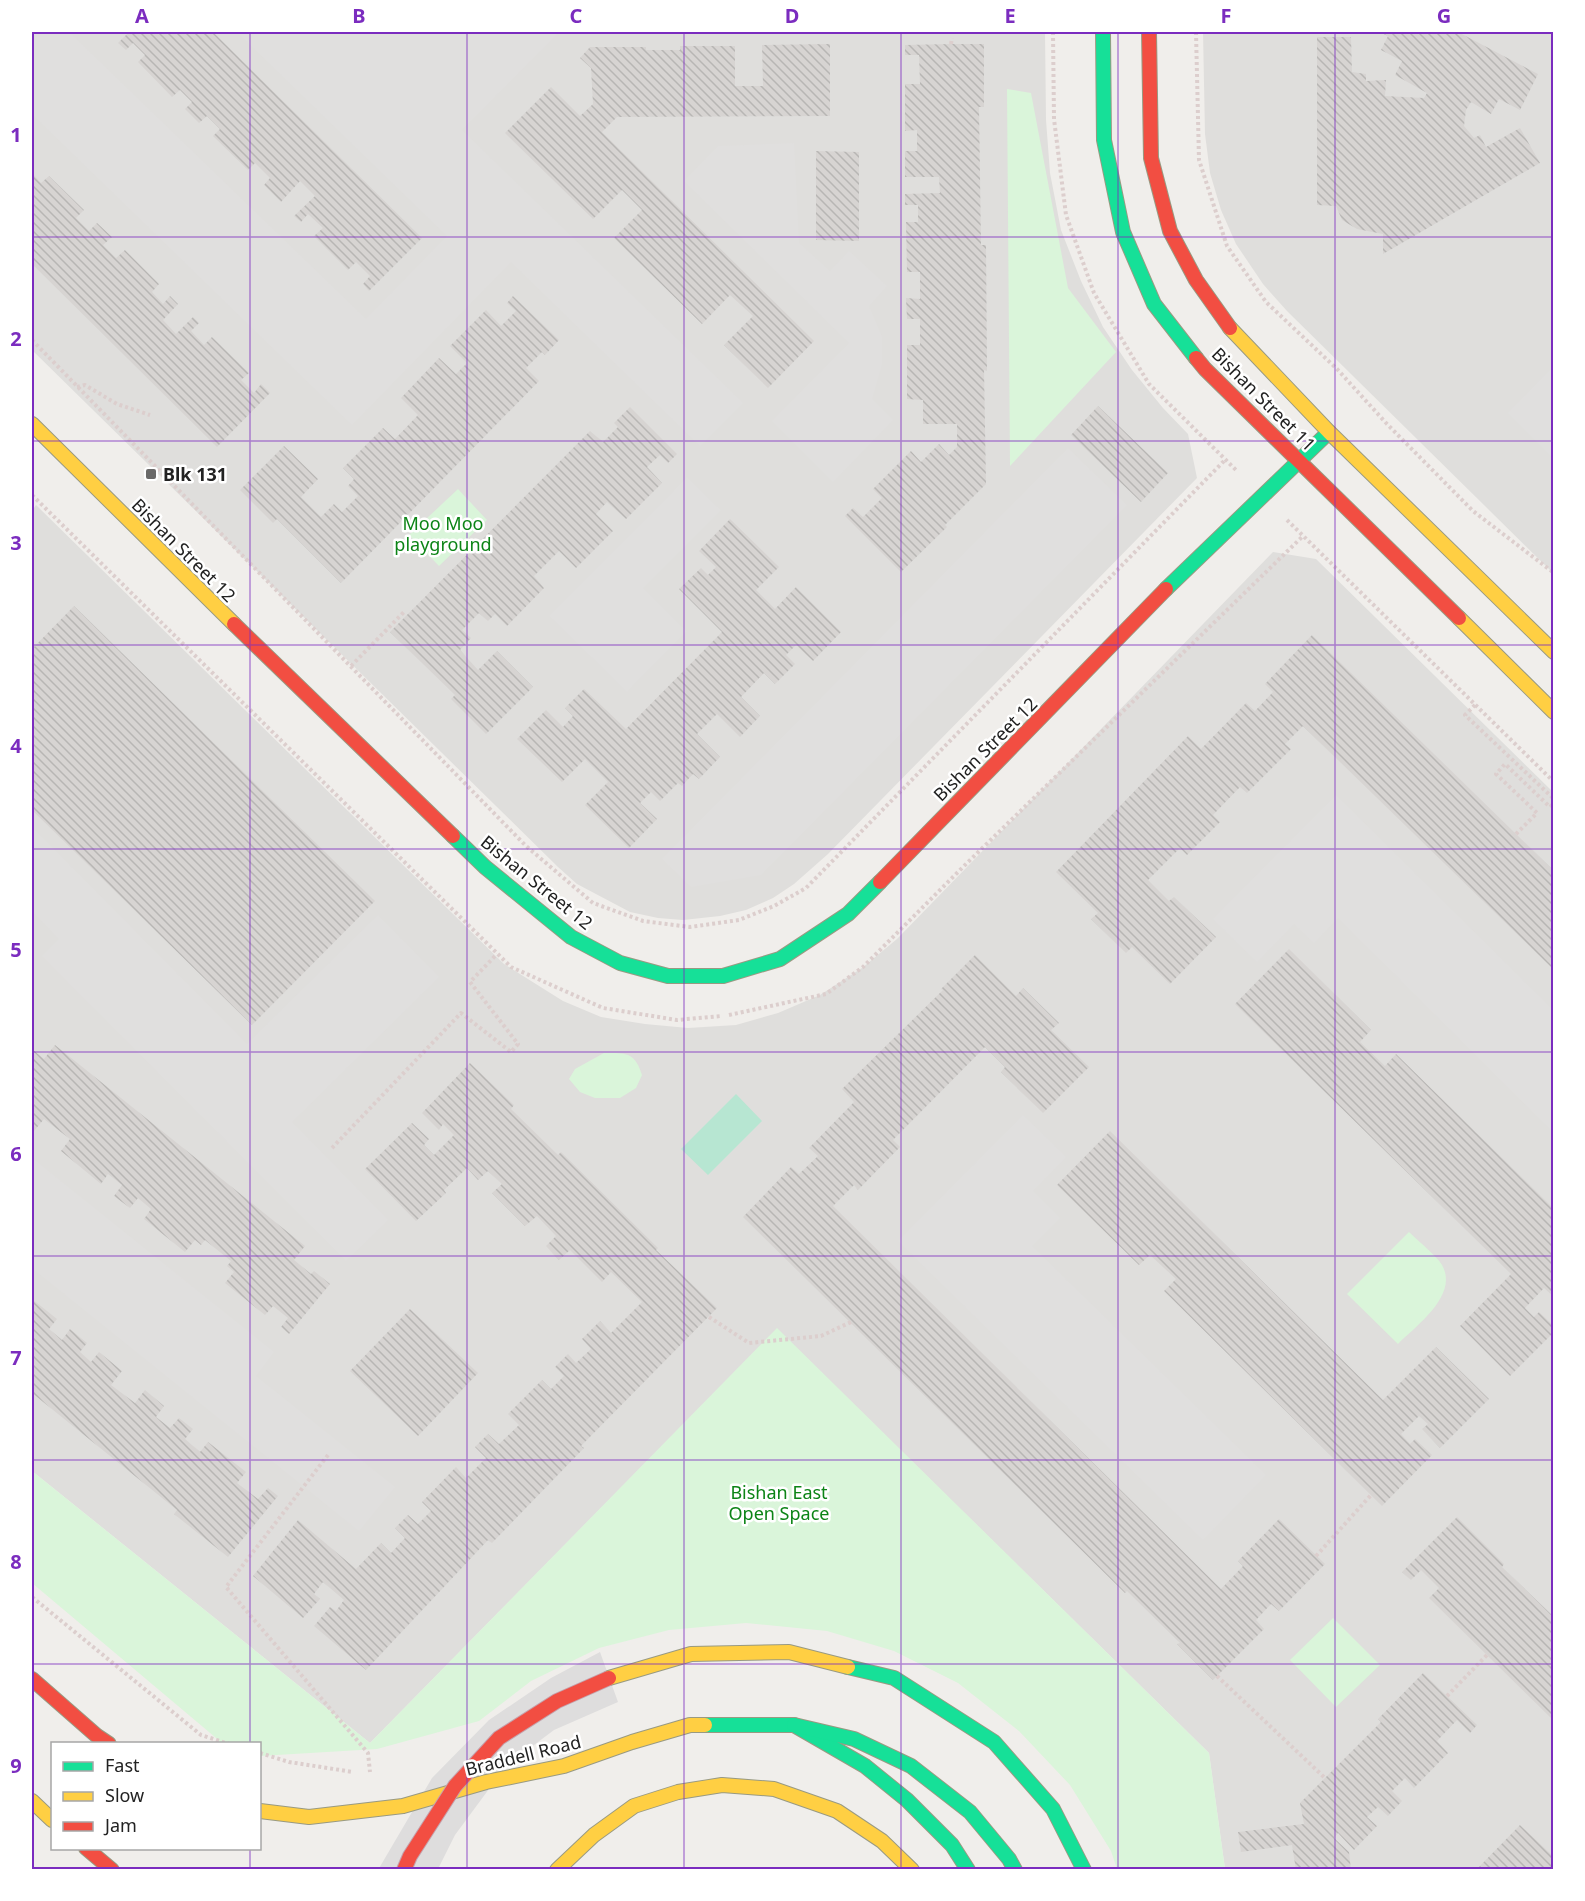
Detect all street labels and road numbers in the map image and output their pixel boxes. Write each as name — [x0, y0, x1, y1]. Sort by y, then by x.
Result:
street label: Bishan Street 11 — [1207, 342, 1321, 456]
street label: Bishan Street 12 — [127, 493, 241, 607]
street label: Bishan Street 12 — [928, 692, 1042, 806]
street label: Bishan Street 12 — [476, 829, 598, 935]
street label: Braddell Road — [463, 1729, 583, 1781]

